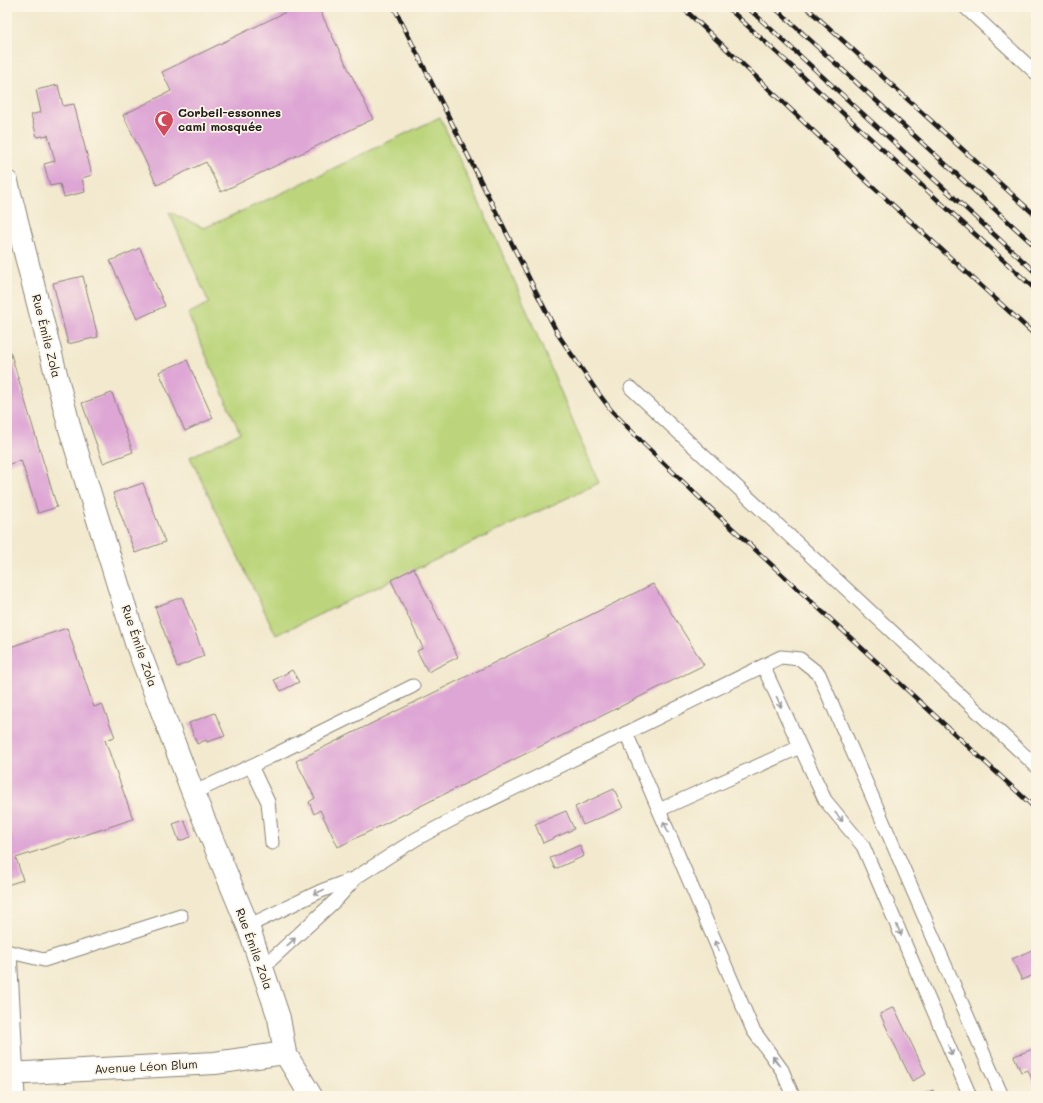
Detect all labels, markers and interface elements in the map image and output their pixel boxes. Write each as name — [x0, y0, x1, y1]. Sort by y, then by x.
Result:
place label: Corbeil-essonnes cami mosquée — [178, 104, 281, 134]
mosque icon: Corbeil-essonnes cami mosquée — [153, 109, 175, 137]
street label: Rue Émile Zola — [29, 292, 65, 379]
street label: Rue Émile Zola — [118, 603, 161, 689]
one-way arrow — [776, 695, 783, 707]
one-way arrow — [834, 811, 843, 822]
one-way arrow — [662, 821, 669, 833]
one-way arrow — [313, 889, 325, 896]
street label: Rue Émile Zola — [233, 906, 277, 992]
one-way arrow — [896, 924, 904, 936]
one-way arrow — [285, 937, 296, 946]
one-way arrow — [713, 941, 720, 953]
one-way arrow — [947, 1043, 955, 1055]
street label: Avenue Léon Blum — [94, 1055, 198, 1077]
one-way arrow — [772, 1056, 780, 1067]

